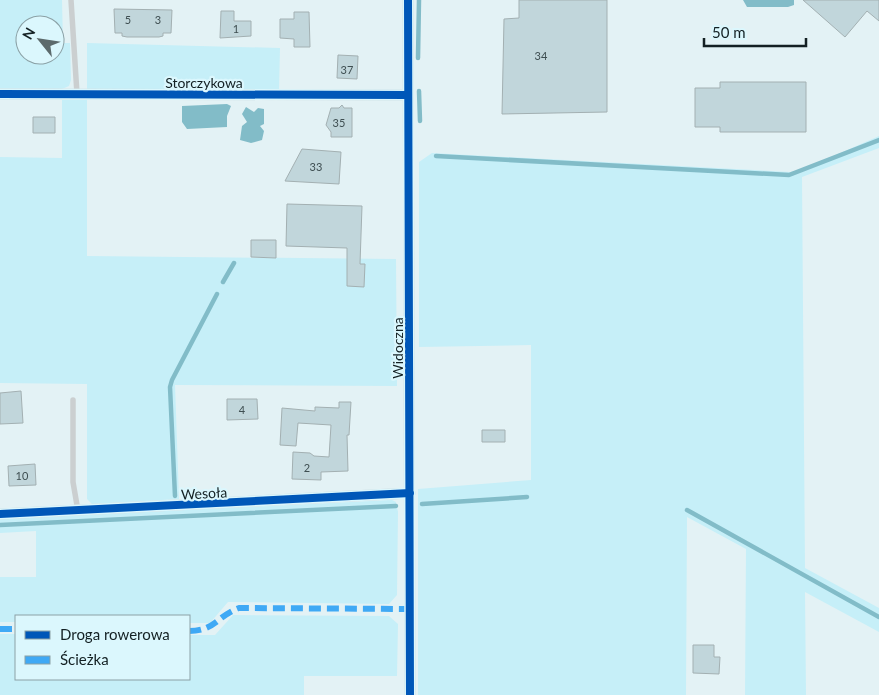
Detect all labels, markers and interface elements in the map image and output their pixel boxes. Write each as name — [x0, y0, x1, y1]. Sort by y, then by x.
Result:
house number: 5 — [125, 13, 131, 26]
house number: 3 — [155, 13, 161, 26]
north arrow — [15, 15, 65, 65]
scale bar — [704, 15, 806, 47]
house number: 1 — [233, 22, 239, 35]
text: 50 m — [712, 23, 746, 41]
text: N — [18, 24, 38, 42]
house number: 34 — [535, 49, 548, 62]
house number: 37 — [341, 63, 353, 76]
street label: Storczykowa — [165, 74, 243, 91]
house number: 35 — [333, 116, 345, 129]
house number: 33 — [310, 160, 322, 173]
street label: Widoczna — [389, 317, 406, 379]
house number: 4 — [239, 403, 246, 416]
house number: 2 — [304, 461, 310, 474]
house number: 10 — [16, 469, 29, 482]
street label: Wesoła — [180, 483, 228, 503]
legend — [15, 615, 190, 680]
text: Droga rowerowa — [60, 625, 170, 643]
text: Ścieżka — [60, 650, 109, 668]

